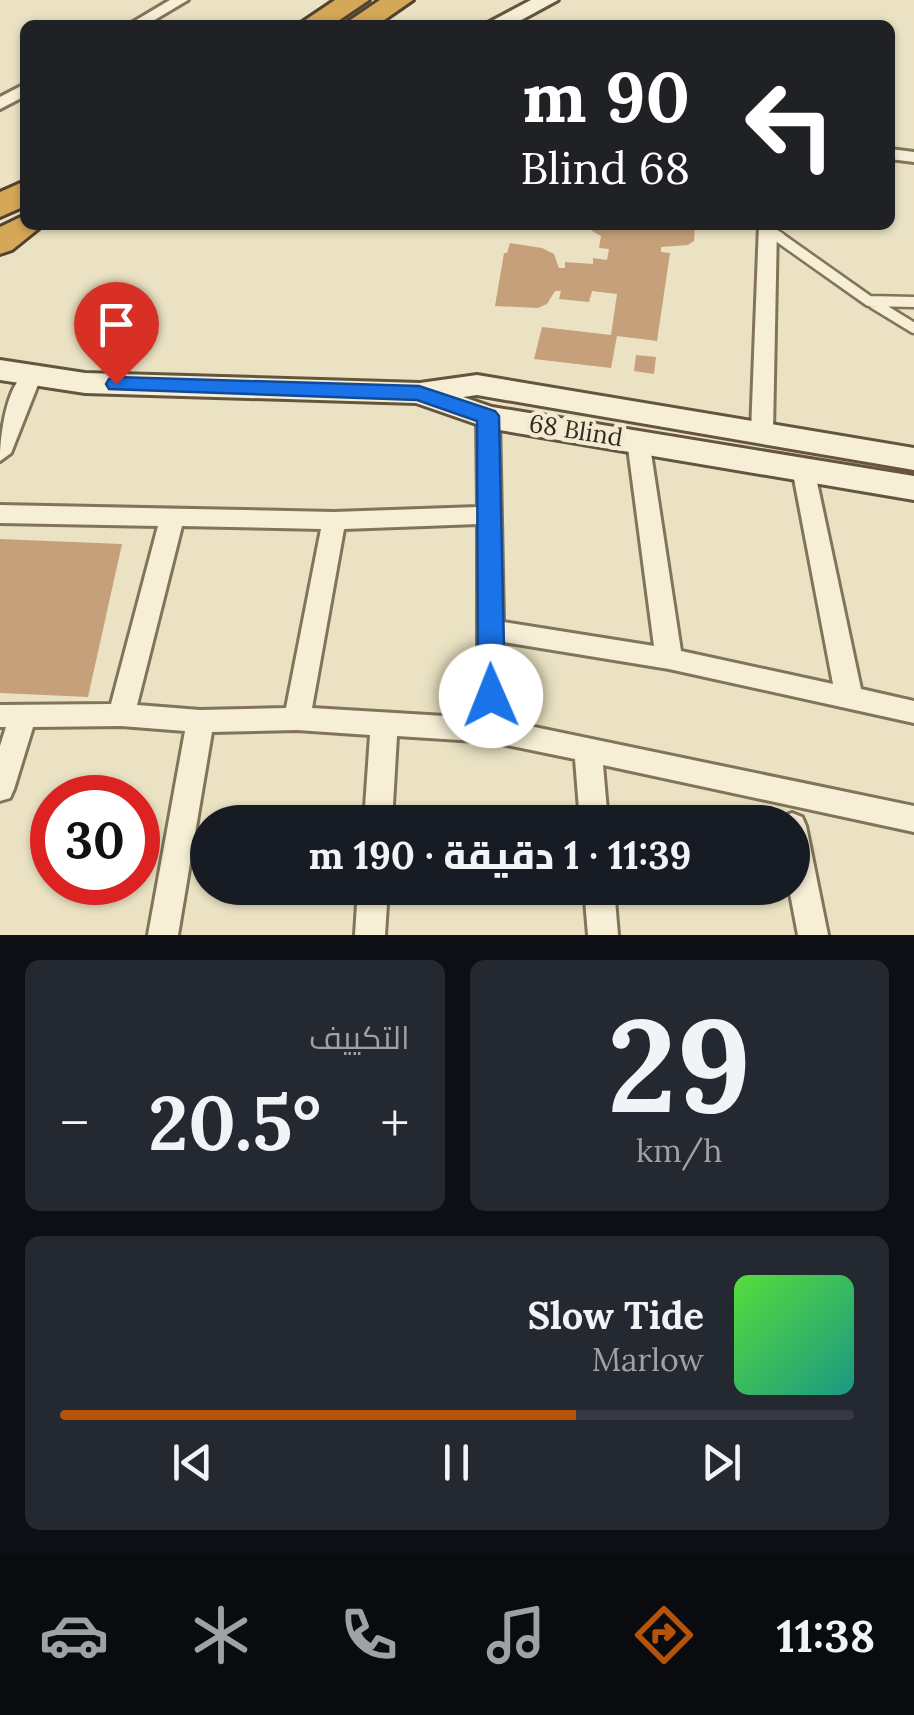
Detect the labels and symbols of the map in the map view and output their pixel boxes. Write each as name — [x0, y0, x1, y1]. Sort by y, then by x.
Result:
pin — [74, 282, 159, 385]
street label: 68 Blind — [527, 407, 625, 453]
position arrow — [439, 644, 543, 748]
speed limit sign: 30 — [30, 775, 160, 905]

